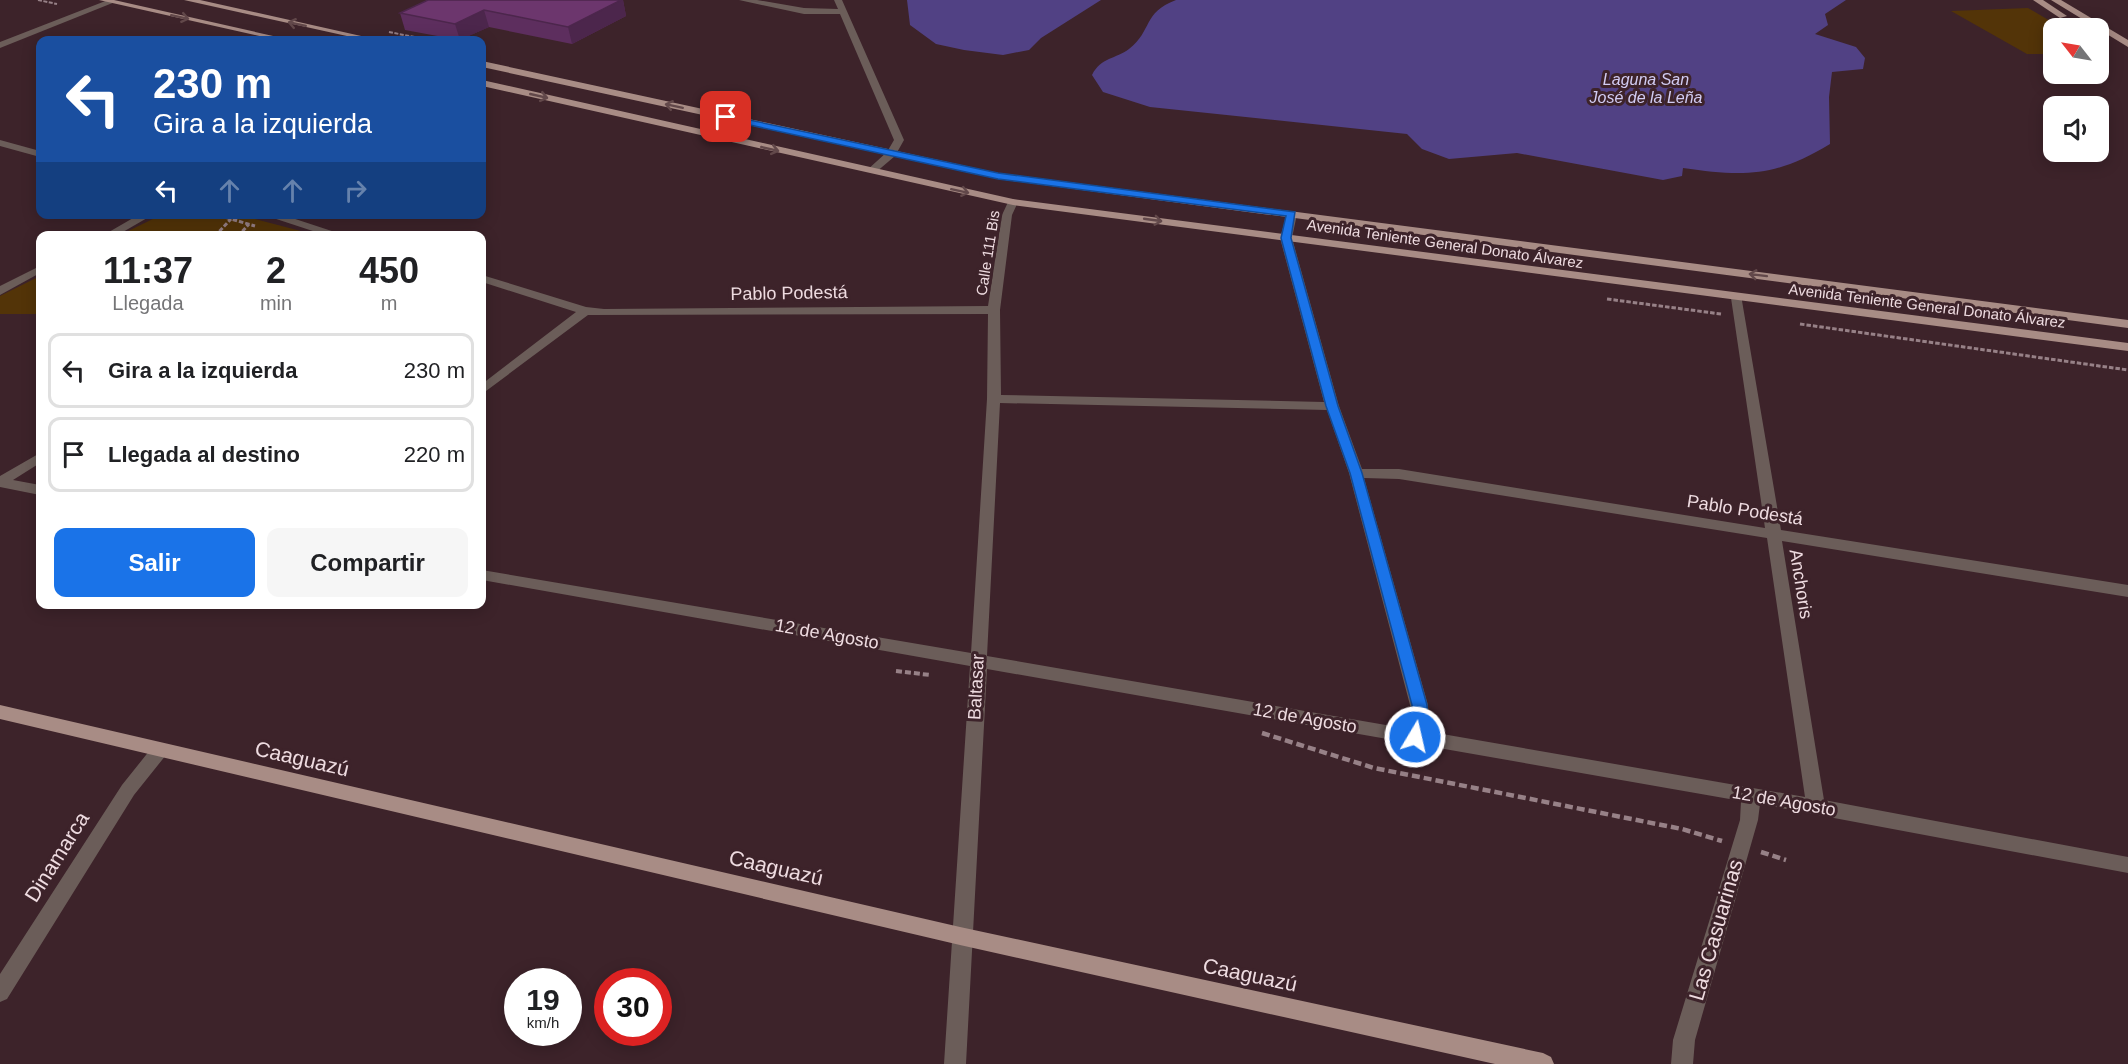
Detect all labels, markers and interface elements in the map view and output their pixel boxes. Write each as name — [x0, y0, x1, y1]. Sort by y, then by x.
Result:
one-way arrow — [170, 12, 189, 23]
one-way arrow — [288, 17, 307, 29]
north arrow — [2043, 18, 2109, 84]
map controls — [2043, 18, 2109, 162]
icon: left — [54, 60, 132, 138]
text: 230 m — [153, 60, 272, 107]
water label: Laguna San José de la Leña — [1589, 71, 1703, 106]
one-way arrow — [529, 91, 548, 103]
pin — [700, 91, 751, 142]
button: sound — [2043, 96, 2109, 162]
one-way arrow — [664, 100, 684, 111]
icon: arrive — [709, 100, 742, 133]
text: Gira a la izquierda — [153, 109, 372, 139]
one-way arrow — [760, 143, 779, 155]
icon: left — [150, 174, 183, 207]
icon: ahead — [213, 174, 246, 207]
icon: ahead — [276, 174, 309, 207]
icon: right — [339, 174, 372, 207]
one-way arrow — [950, 186, 969, 197]
street label: Calle 111 Bis — [972, 209, 1003, 297]
one-way arrow — [1142, 215, 1162, 226]
street label: Avenida Teniente General Donato Álvarez — [1306, 216, 1584, 271]
text: 11:37 — [103, 250, 193, 291]
text: 2 — [266, 250, 286, 291]
text: 450 — [359, 250, 419, 291]
one-way arrow — [1748, 270, 1768, 281]
street label: Avenida Teniente General Donato Álvarez — [1788, 280, 2066, 331]
street label: Pablo Podestá — [730, 282, 849, 304]
text: Llegada — [112, 292, 184, 314]
text: min — [260, 292, 292, 314]
text: m — [381, 292, 397, 314]
icon: left — [57, 354, 90, 387]
text: Gira a la izquierda — [108, 358, 298, 383]
text: 230 m — [404, 358, 465, 383]
icon: arrive — [57, 438, 90, 471]
text: Llegada al destino — [108, 442, 300, 467]
text: 220 m — [404, 442, 465, 467]
street label: Pablo Podestá — [1686, 491, 1805, 529]
button: Salir — [54, 528, 255, 597]
button: Compartir — [267, 528, 468, 597]
street label: Anchoris — [1786, 548, 1816, 620]
street label: 12 de Agosto — [774, 615, 880, 653]
street label: Baltasar — [964, 653, 988, 721]
street label: 12 de Agosto — [1252, 699, 1358, 737]
position arrow — [1383, 705, 1447, 769]
street label: Caaguazú — [253, 737, 351, 780]
street label: 12 de Agosto — [1731, 782, 1837, 820]
street label: Dinamarca — [20, 807, 93, 906]
street label: Caaguazú — [727, 846, 825, 889]
street label: Las Casuarinas — [1684, 857, 1747, 1003]
street label: Caaguazú — [1201, 953, 1299, 996]
speed limit sign: 30 — [594, 968, 672, 1046]
text: 19 — [526, 983, 560, 1016]
text: km/h — [527, 1014, 559, 1031]

